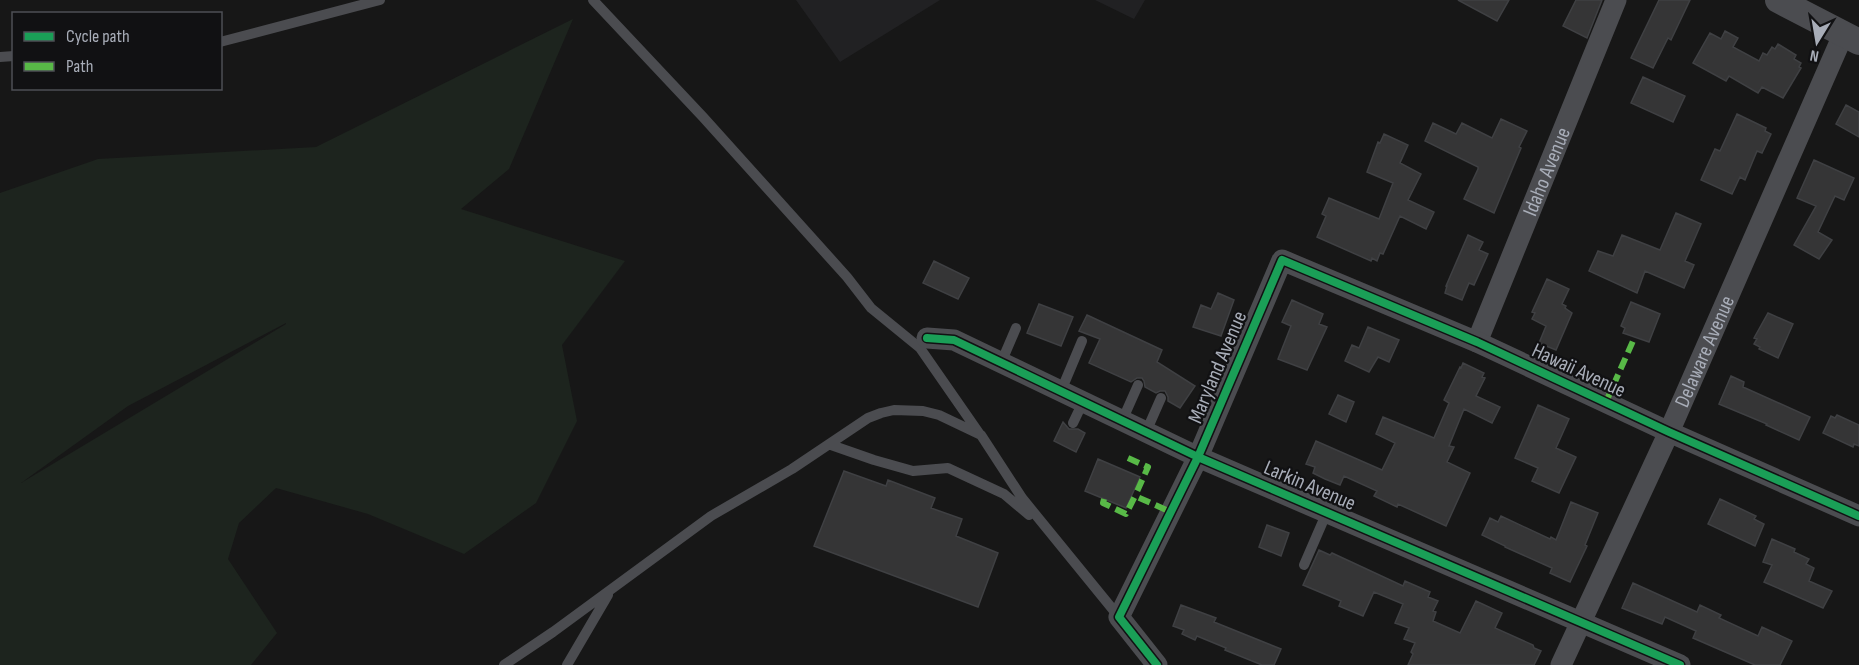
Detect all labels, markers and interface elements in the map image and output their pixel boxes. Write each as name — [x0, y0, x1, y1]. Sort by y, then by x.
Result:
legend — [12, 12, 222, 90]
north arrow — [1787, 12, 1847, 72]
text: Cycle path — [66, 26, 130, 47]
text: N — [1808, 45, 1820, 65]
text: Path — [66, 56, 94, 77]
street label: Idaho Avenue — [1518, 124, 1576, 220]
street label: Delaware Avenue — [1669, 292, 1740, 411]
street label: Maryland Avenue — [1183, 307, 1252, 427]
street label: Hawaii Avenue — [1528, 338, 1630, 403]
street label: Larkin Avenue — [1260, 455, 1360, 516]

